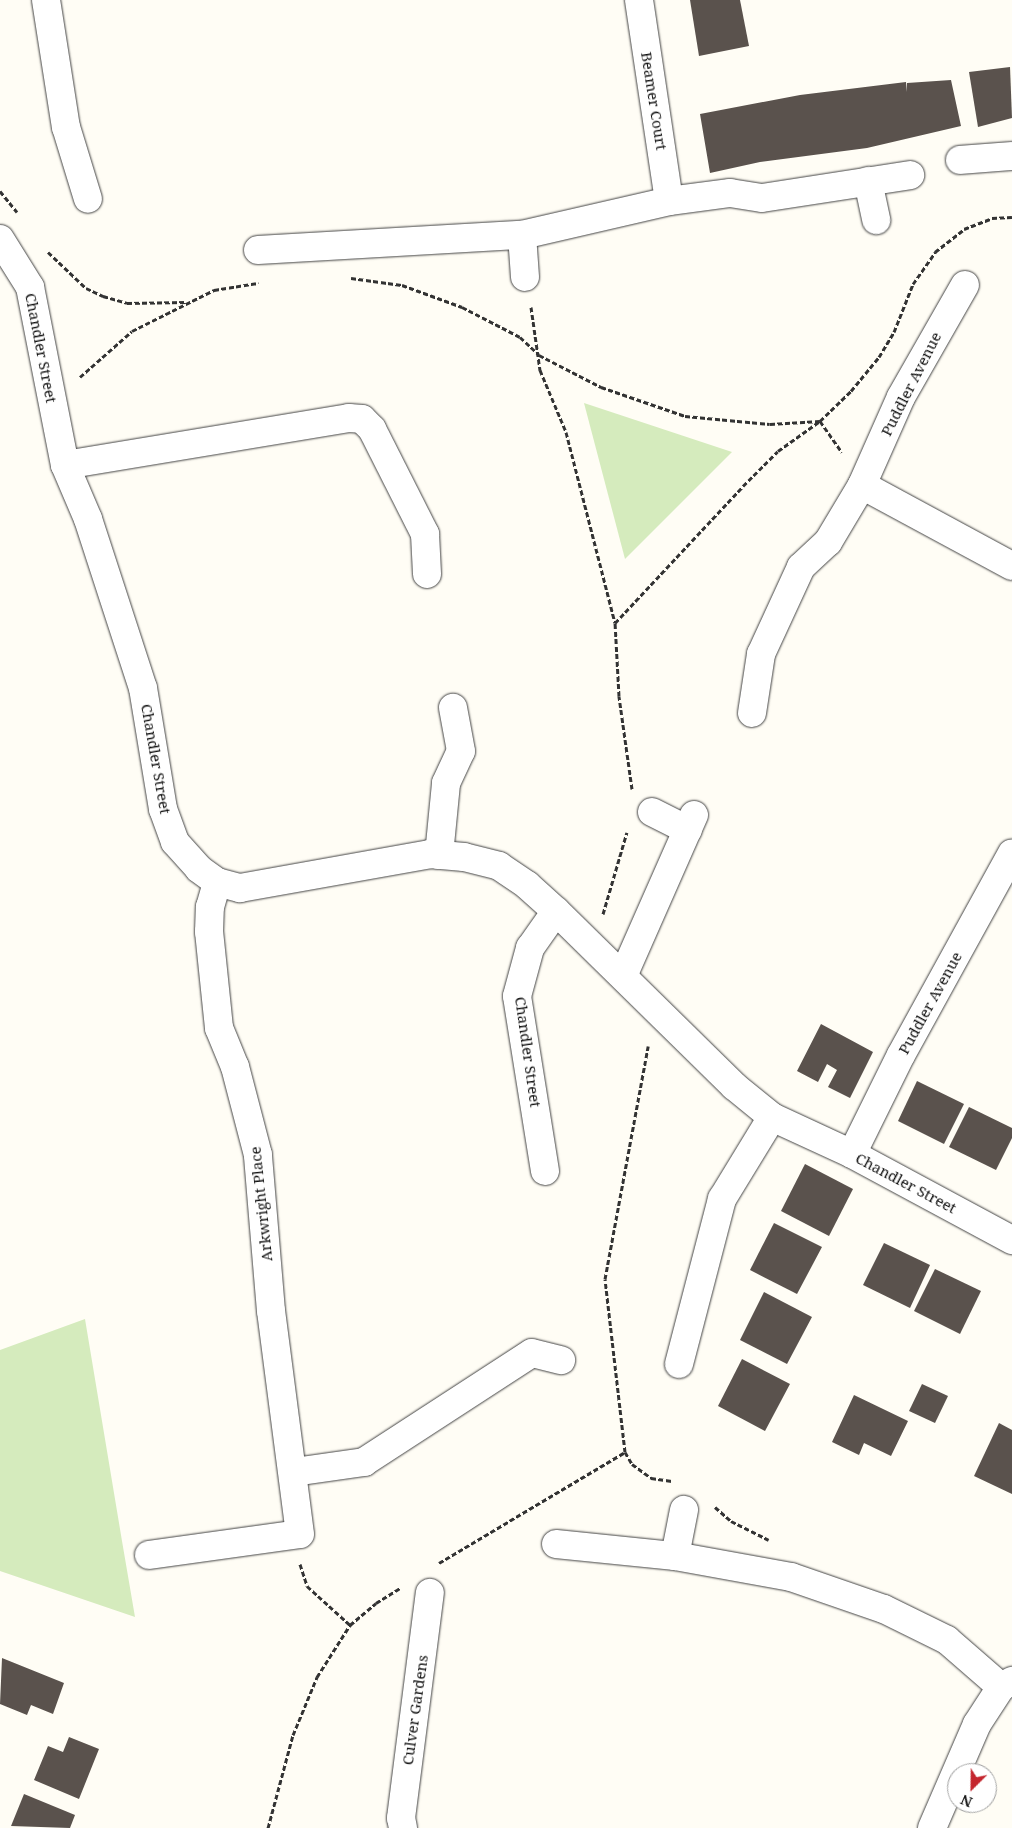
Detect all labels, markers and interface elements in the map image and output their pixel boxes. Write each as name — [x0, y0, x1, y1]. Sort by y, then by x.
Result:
street label: Beamer Court — [637, 51, 671, 151]
street label: Chandler Street — [22, 292, 60, 404]
street label: Puddler Avenue — [877, 329, 945, 439]
street label: Chandler Street — [137, 703, 175, 815]
street label: Puddler Avenue — [894, 949, 966, 1057]
street label: Chandler Street — [511, 996, 545, 1108]
street label: Arkwright Place — [246, 1146, 276, 1262]
street label: Chandler Street — [853, 1149, 959, 1217]
street label: Culver Gardens — [398, 1654, 432, 1766]
north arrow — [947, 1763, 997, 1813]
text: N — [958, 1790, 975, 1812]

